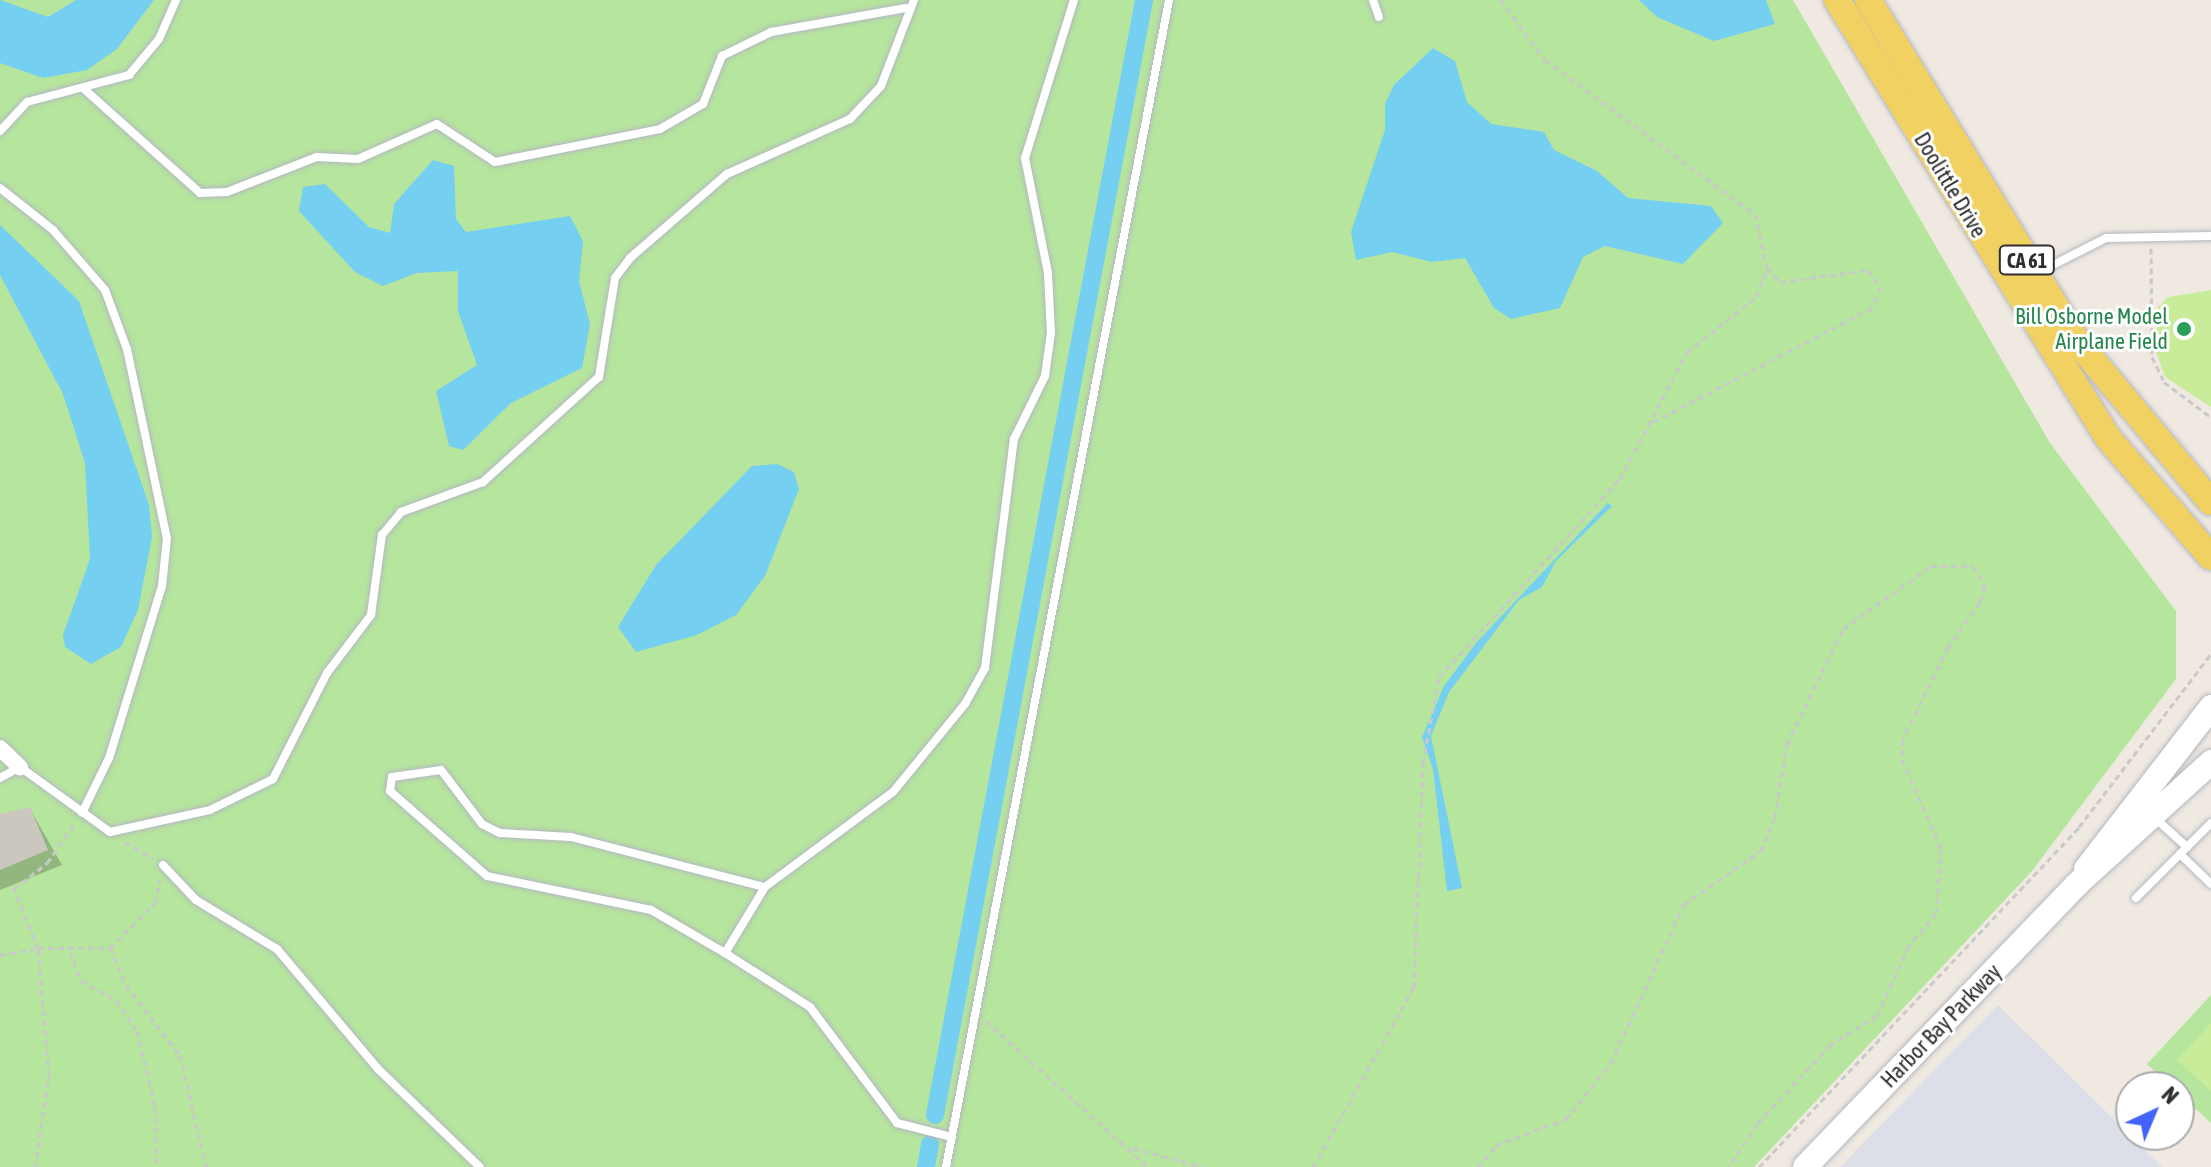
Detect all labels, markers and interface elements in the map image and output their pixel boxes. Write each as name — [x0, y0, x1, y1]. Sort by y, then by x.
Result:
street label: Doolittle Drive — [1908, 128, 1992, 242]
road number: CA 61 — [1997, 244, 2057, 276]
place label: Bill Osborne Model Airplane Field — [2015, 303, 2168, 354]
marker: Bill Osborne Model Airplane Field — [2175, 320, 2193, 338]
street label: Harbor Bay Parkway — [1875, 959, 2007, 1093]
north arrow — [2115, 1071, 2195, 1151]
text: N — [2157, 1081, 2184, 1109]

